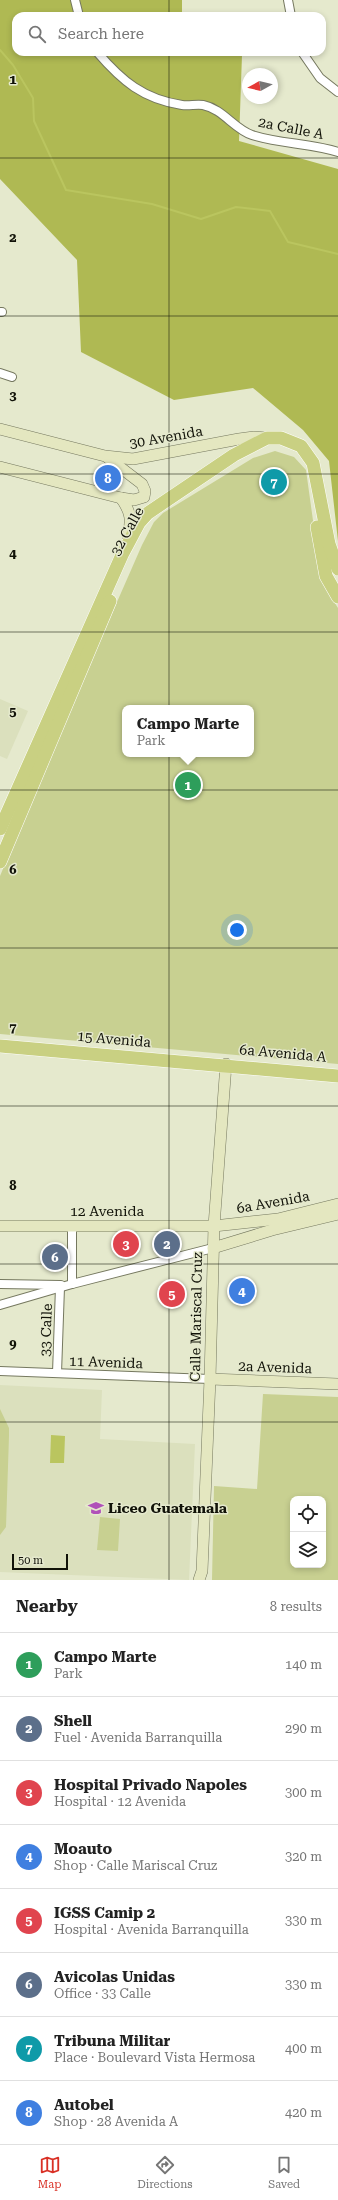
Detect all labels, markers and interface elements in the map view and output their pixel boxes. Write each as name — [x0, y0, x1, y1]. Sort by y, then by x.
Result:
search box — [12, 12, 326, 56]
icon: search — [26, 23, 48, 45]
text: Search here — [58, 25, 144, 43]
north arrow — [242, 68, 278, 104]
text: 1 — [9, 72, 17, 87]
street label: 2a Calle A — [257, 114, 325, 142]
text: 2 — [9, 230, 17, 245]
text: 3 — [9, 388, 17, 403]
street label: 30 Avenida — [128, 423, 204, 451]
pin: 8 — [95, 463, 121, 493]
pin: 7 — [261, 467, 287, 497]
street label: 32 Calle — [107, 504, 147, 558]
text: 4 — [9, 546, 17, 561]
text: 5 — [9, 704, 17, 719]
popup — [122, 705, 254, 757]
text: Campo Marte — [137, 715, 239, 733]
text: Park — [137, 733, 165, 748]
pin: 1 — [175, 770, 201, 800]
text: 6 — [9, 862, 17, 877]
your location — [227, 920, 247, 940]
text: 7 — [9, 1020, 17, 1035]
street label: 15 Avenida — [76, 1028, 152, 1050]
street label: 6a Avenida A — [239, 1041, 327, 1065]
text: 8 — [9, 1178, 17, 1193]
street label: 6a Avenida — [235, 1188, 311, 1216]
street label: 12 Avenida — [70, 1203, 144, 1219]
pin: 3 — [113, 1229, 139, 1259]
pin: 2 — [154, 1229, 180, 1259]
pin: 6 — [42, 1242, 68, 1272]
street label: Calle Mariscal Cruz — [187, 1252, 205, 1382]
pin: 4 — [229, 1276, 255, 1306]
pin: 5 — [159, 1279, 185, 1309]
street label: 33 Calle — [37, 1303, 55, 1357]
text: 9 — [9, 1336, 17, 1351]
street label: 11 Avenida — [69, 1353, 144, 1371]
street label: 2a Avenida — [238, 1358, 313, 1376]
map controls — [290, 1496, 326, 1568]
button: locate — [290, 1496, 326, 1532]
school or university icon: Liceo Guatemala — [87, 1499, 105, 1517]
place label: Liceo Guatemala — [108, 1500, 228, 1516]
button: layers — [290, 1532, 326, 1568]
scale bar — [12, 1552, 68, 1571]
text: 50 m — [18, 1554, 43, 1567]
text: Nearby — [16, 1596, 78, 1616]
text: 8 results — [270, 1599, 322, 1614]
text: Campo Marte — [54, 1648, 156, 1666]
text: 1 — [25, 1657, 33, 1672]
text: 140 m — [285, 1657, 322, 1672]
text: Park — [54, 1666, 83, 1681]
text: Shell — [54, 1712, 92, 1730]
text: 2 — [25, 1721, 33, 1736]
text: 290 m — [285, 1721, 322, 1736]
text: Fuel · Avenida Barranquilla — [54, 1730, 222, 1745]
text: Hospital Privado Napoles — [54, 1776, 247, 1794]
text: 3 — [25, 1785, 33, 1800]
text: 300 m — [285, 1785, 322, 1800]
text: Hospital · 12 Avenida — [54, 1794, 186, 1809]
text: Moauto — [54, 1840, 112, 1858]
text: 4 — [25, 1849, 33, 1864]
text: 320 m — [285, 1849, 322, 1864]
text: Shop · Calle Mariscal Cruz — [54, 1858, 217, 1873]
text: IGSS Camip 2 — [54, 1904, 155, 1922]
text: 5 — [25, 1913, 33, 1928]
text: 330 m — [285, 1913, 322, 1928]
text: Hospital · Avenida Barranquilla — [54, 1922, 249, 1937]
text: Avicolas Unidas — [54, 1968, 175, 1986]
text: 6 — [25, 1977, 33, 1992]
text: 330 m — [285, 1977, 322, 1992]
text: Office · 33 Calle — [54, 1986, 151, 2001]
text: Tribuna Militar — [54, 2032, 170, 2050]
text: 7 — [25, 2041, 33, 2056]
text: 400 m — [285, 2041, 322, 2056]
text: Place · Boulevard Vista Hermosa — [54, 2050, 255, 2065]
text: Autobel — [54, 2096, 114, 2114]
text: 8 — [25, 2105, 33, 2120]
text: 420 m — [285, 2105, 322, 2120]
text: Shop · 28 Avenida A — [54, 2114, 178, 2129]
tab: Map — [38, 2154, 61, 2191]
tab: Directions — [137, 2154, 192, 2191]
tab: Saved — [268, 2154, 300, 2191]

